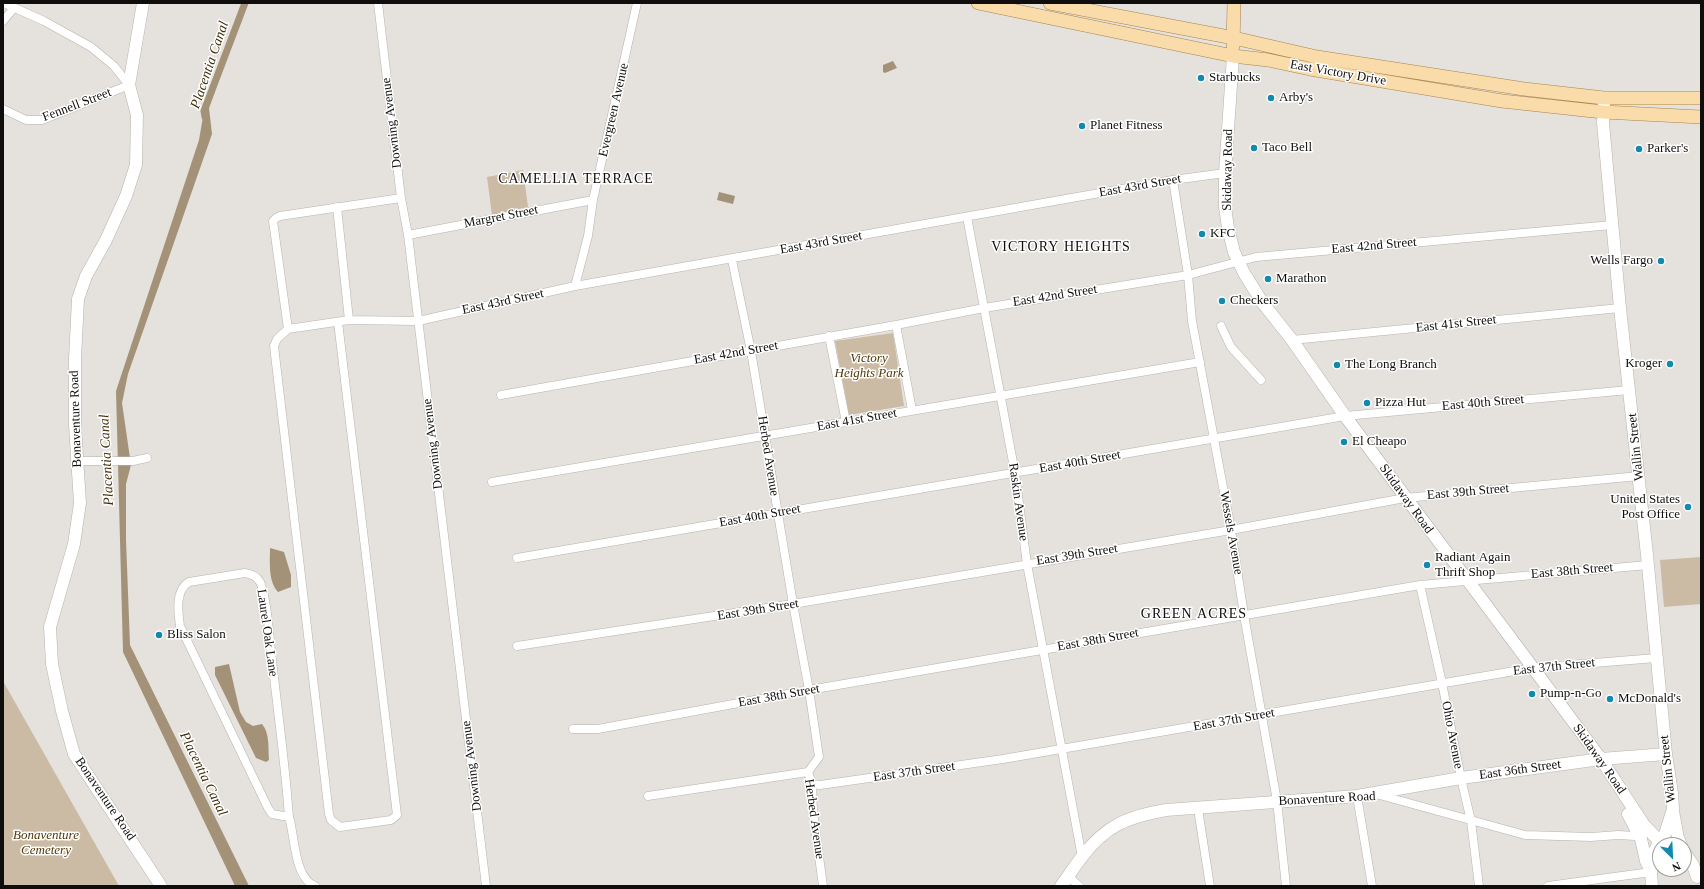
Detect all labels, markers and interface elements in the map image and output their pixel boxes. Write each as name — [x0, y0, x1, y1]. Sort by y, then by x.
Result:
water label: Placentia Canal — [187, 19, 233, 111]
street label: East Victory Drive — [1289, 57, 1387, 89]
street label: Evergreen Avenue — [596, 62, 632, 158]
place label: Starbucks — [1209, 70, 1260, 86]
marker: Starbucks — [1196, 73, 1206, 83]
street label: Downing Avenue — [379, 77, 405, 169]
street label: Fennell Street — [40, 85, 114, 125]
place label: Arby's — [1279, 90, 1313, 106]
marker: Arby's — [1266, 93, 1276, 103]
place label: Planet Fitness — [1090, 118, 1163, 134]
marker: Planet Fitness — [1077, 121, 1087, 131]
street label: Skidaway Road — [1219, 129, 1237, 211]
place label: Taco Bell — [1262, 140, 1312, 156]
place label: Parker's — [1647, 141, 1688, 157]
marker: Taco Bell — [1249, 143, 1259, 153]
marker: Parker's — [1634, 144, 1644, 154]
district label: CAMELLIA TERRACE — [498, 171, 654, 187]
street label: East 43rd Street — [1098, 171, 1182, 201]
street label: Margret Street — [463, 202, 539, 232]
place label: KFC — [1210, 226, 1235, 242]
street label: East 43rd Street — [779, 228, 863, 258]
marker: KFC — [1197, 229, 1207, 239]
street label: East 42nd Street — [1331, 235, 1417, 257]
district label: VICTORY HEIGHTS — [991, 239, 1131, 255]
place label: Wells Fargo — [1590, 253, 1653, 269]
marker: Wells Fargo — [1656, 256, 1666, 266]
place label: Marathon — [1276, 271, 1327, 287]
marker: Marathon — [1263, 274, 1273, 284]
street label: East 42nd Street — [1012, 282, 1098, 310]
street label: East 43rd Street — [461, 286, 545, 318]
place label: Checkers — [1230, 293, 1278, 309]
marker: Checkers — [1217, 296, 1227, 306]
street label: East 41st Street — [1415, 312, 1497, 336]
street label: East 42nd Street — [693, 338, 779, 368]
park label: Victory Heights Park — [835, 351, 903, 382]
place label: Kroger — [1625, 356, 1662, 372]
place label: The Long Branch — [1345, 357, 1437, 373]
marker: Kroger — [1665, 359, 1675, 369]
marker: The Long Branch — [1332, 360, 1342, 370]
street label: Bonaventure Road — [67, 370, 85, 468]
street label: East 40th Street — [1441, 392, 1525, 414]
place label: Pizza Hut — [1375, 395, 1426, 411]
street label: Downing Avenue — [420, 398, 446, 490]
marker: Pizza Hut — [1362, 398, 1372, 408]
street label: East 41st Street — [816, 405, 898, 435]
street label: Wallin Street — [1625, 412, 1647, 482]
water label: Placentia Canal — [96, 414, 118, 506]
street label: Herbed Avenue — [754, 415, 782, 497]
place label: El Cheapo — [1352, 434, 1407, 450]
marker: El Cheapo — [1339, 437, 1349, 447]
street label: East 40th Street — [1038, 447, 1122, 477]
street label: Skidaway Road — [1376, 461, 1436, 537]
street label: Raskin Avenue — [1005, 462, 1031, 542]
street label: East 39th Street — [1426, 481, 1510, 503]
street label: Wessels Avenue — [1216, 490, 1246, 576]
place label: United States Post Office — [1610, 492, 1680, 523]
street label: East 40th Street — [718, 501, 802, 531]
marker: United States Post Office — [1683, 502, 1693, 512]
street label: East 39th Street — [1035, 541, 1119, 569]
place label: Radiant Again Thrift Shop — [1435, 550, 1510, 581]
marker: Radiant Again Thrift Shop — [1422, 560, 1432, 570]
street label: East 38th Street — [1530, 560, 1614, 582]
street label: Laurel Oak Lane — [253, 588, 281, 678]
street label: East 39th Street — [716, 596, 800, 624]
district label: GREEN ACRES — [1141, 606, 1247, 622]
street label: East 38th Street — [1056, 625, 1140, 655]
place label: Bliss Salon — [167, 627, 226, 643]
marker: Bliss Salon — [154, 630, 164, 640]
street label: East 37th Street — [1512, 655, 1596, 679]
street label: East 38th Street — [737, 681, 821, 711]
place label: Pump-n-Go — [1540, 686, 1601, 702]
marker: Pump-n-Go — [1527, 689, 1537, 699]
place label: McDonald's — [1618, 691, 1681, 707]
marker: McDonald's — [1605, 694, 1615, 704]
street label: Ohio Avenue — [1438, 700, 1466, 770]
street label: East 37th Street — [1192, 705, 1276, 735]
street label: Downing Avenue — [459, 720, 485, 812]
street label: Skidaway Road — [1569, 721, 1629, 797]
water label: Placentia Canal — [175, 729, 231, 819]
street label: Wallin Street — [1657, 734, 1679, 804]
street label: Bonaventure Road — [71, 754, 139, 844]
street label: East 36th Street — [1478, 757, 1562, 783]
street label: East 37th Street — [872, 759, 956, 785]
street label: Herbed Avenue — [801, 778, 827, 860]
street label: Bonaventure Road — [1278, 789, 1376, 809]
park label: Bonaventure Cemetery — [13, 828, 79, 859]
north arrow — [1652, 837, 1692, 877]
text: N — [1670, 860, 1683, 874]

